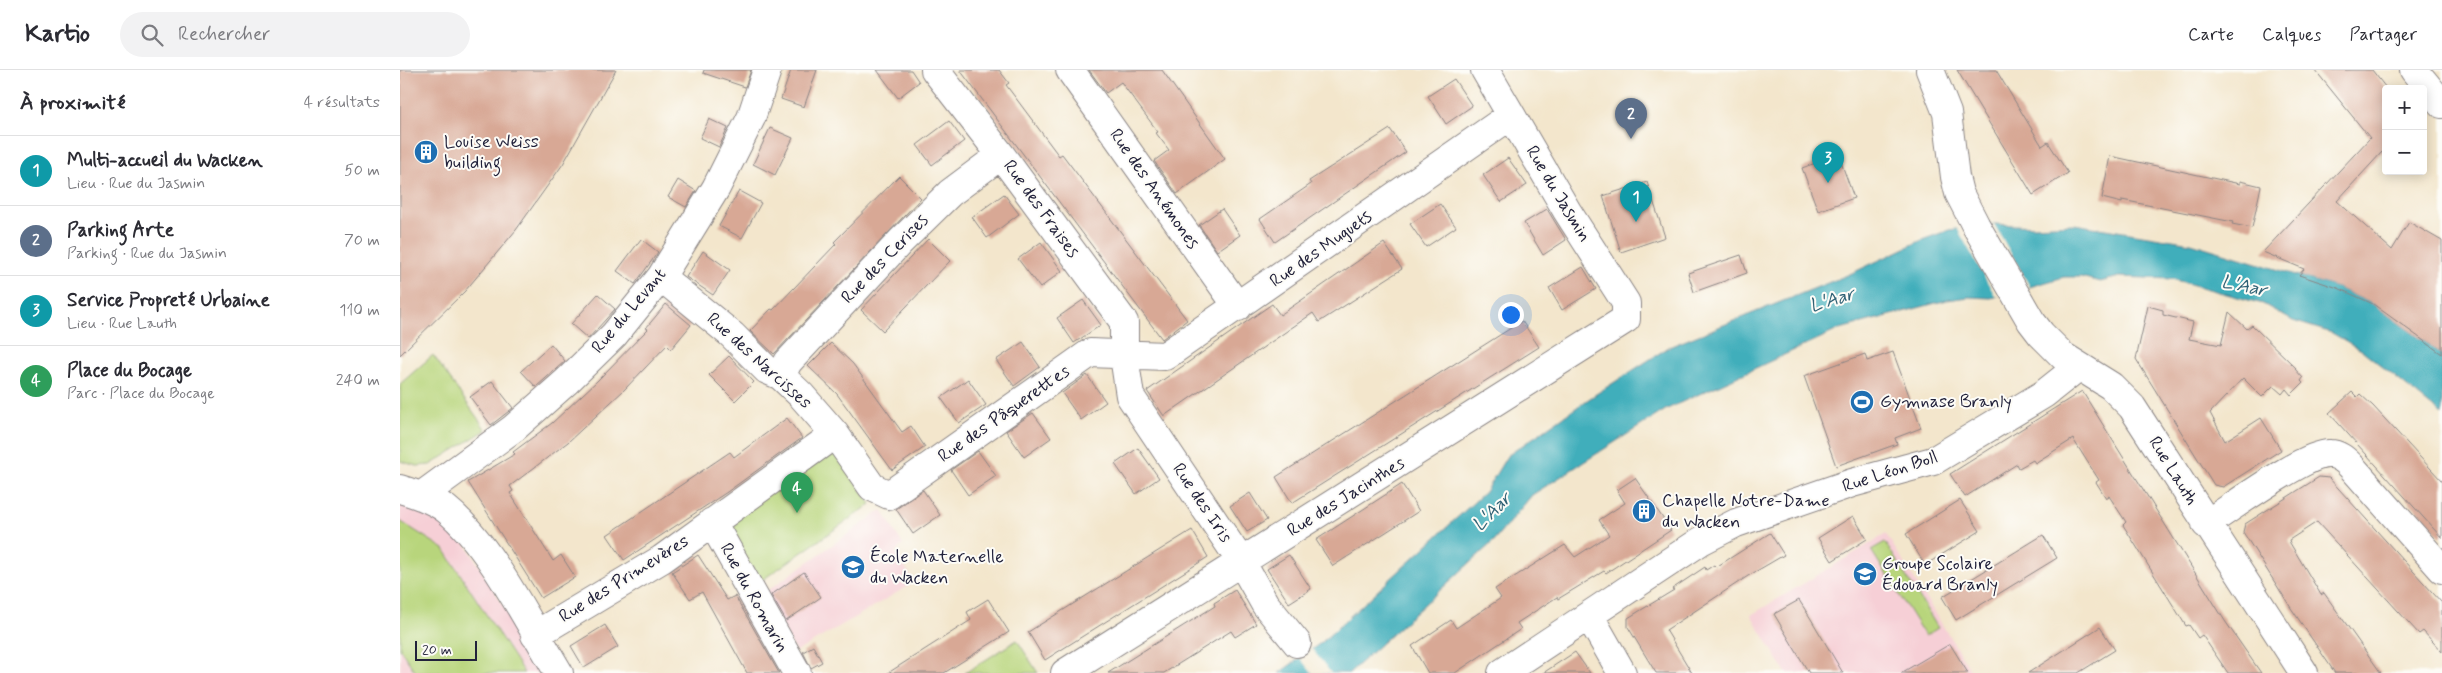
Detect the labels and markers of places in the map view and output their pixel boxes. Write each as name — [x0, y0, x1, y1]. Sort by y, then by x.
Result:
pin: 2 — [1615, 98, 1647, 139]
place label: Louise Weiss building — [444, 130, 539, 177]
building icon: Louise Weiss building — [413, 139, 439, 165]
pin: 3 — [1812, 142, 1844, 183]
pin: 1 — [1620, 181, 1652, 222]
sports icon: Gymnase Branly — [1849, 389, 1875, 415]
place label: Gymnase Branly — [1880, 390, 2012, 414]
pin: 4 — [781, 472, 813, 513]
place label: Chapelle Notre-Dame du Wacken — [1662, 489, 1830, 534]
building icon: Chapelle Notre-Dame du Wacken — [1631, 498, 1657, 524]
place label: École Maternelle du Wacken — [870, 545, 1004, 590]
place label: Groupe Scolaire Édouard Branly — [1882, 552, 1998, 597]
school or university icon: École Maternelle du Wacken — [840, 554, 866, 580]
school or university icon: Groupe Scolaire Édouard Branly — [1852, 561, 1878, 587]

